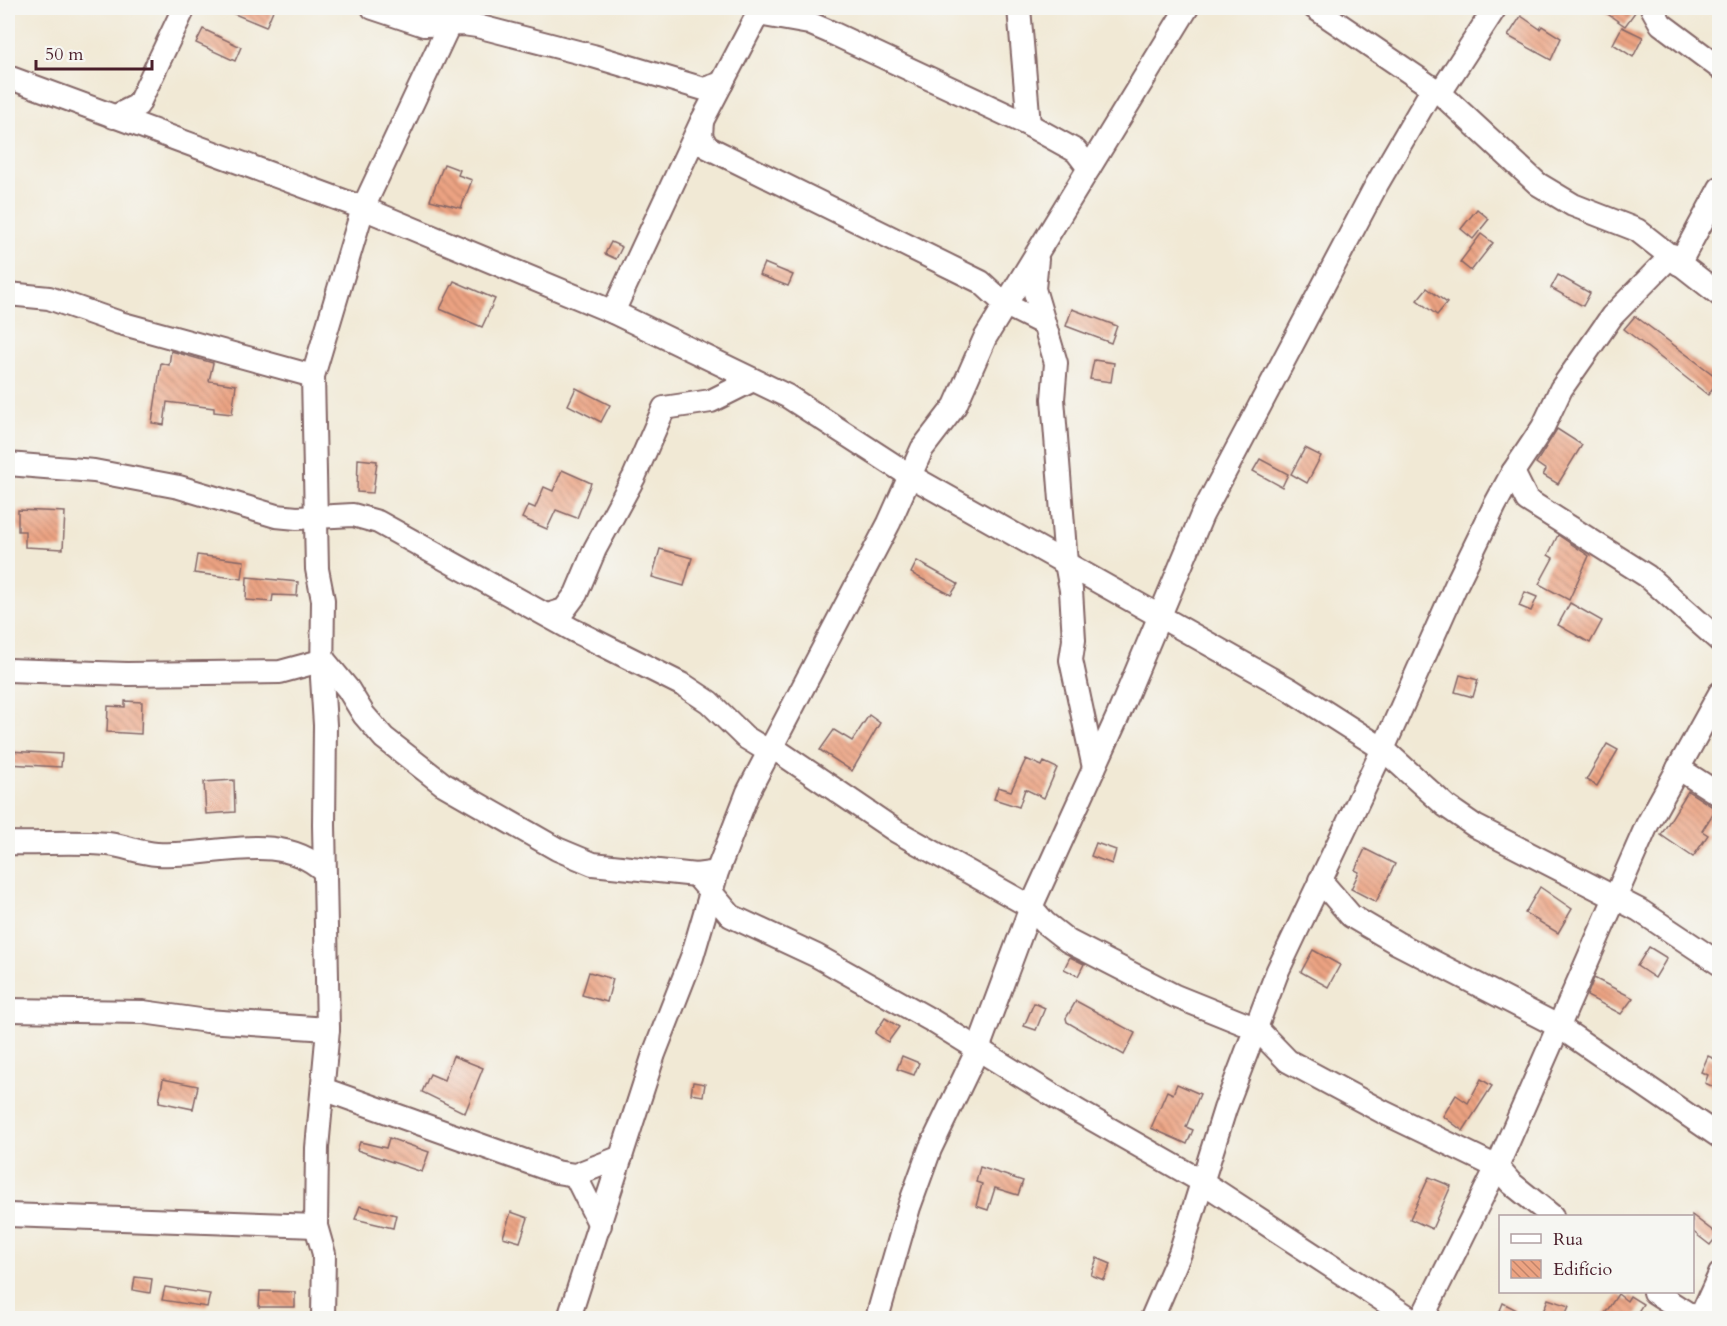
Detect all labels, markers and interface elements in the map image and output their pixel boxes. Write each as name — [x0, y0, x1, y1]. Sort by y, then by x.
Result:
scale bar — [36, 33, 152, 71]
text: 50 m — [45, 42, 84, 67]
legend — [1499, 1215, 1694, 1293]
text: Rua — [1553, 1227, 1583, 1252]
text: Edifício — [1553, 1257, 1613, 1282]

